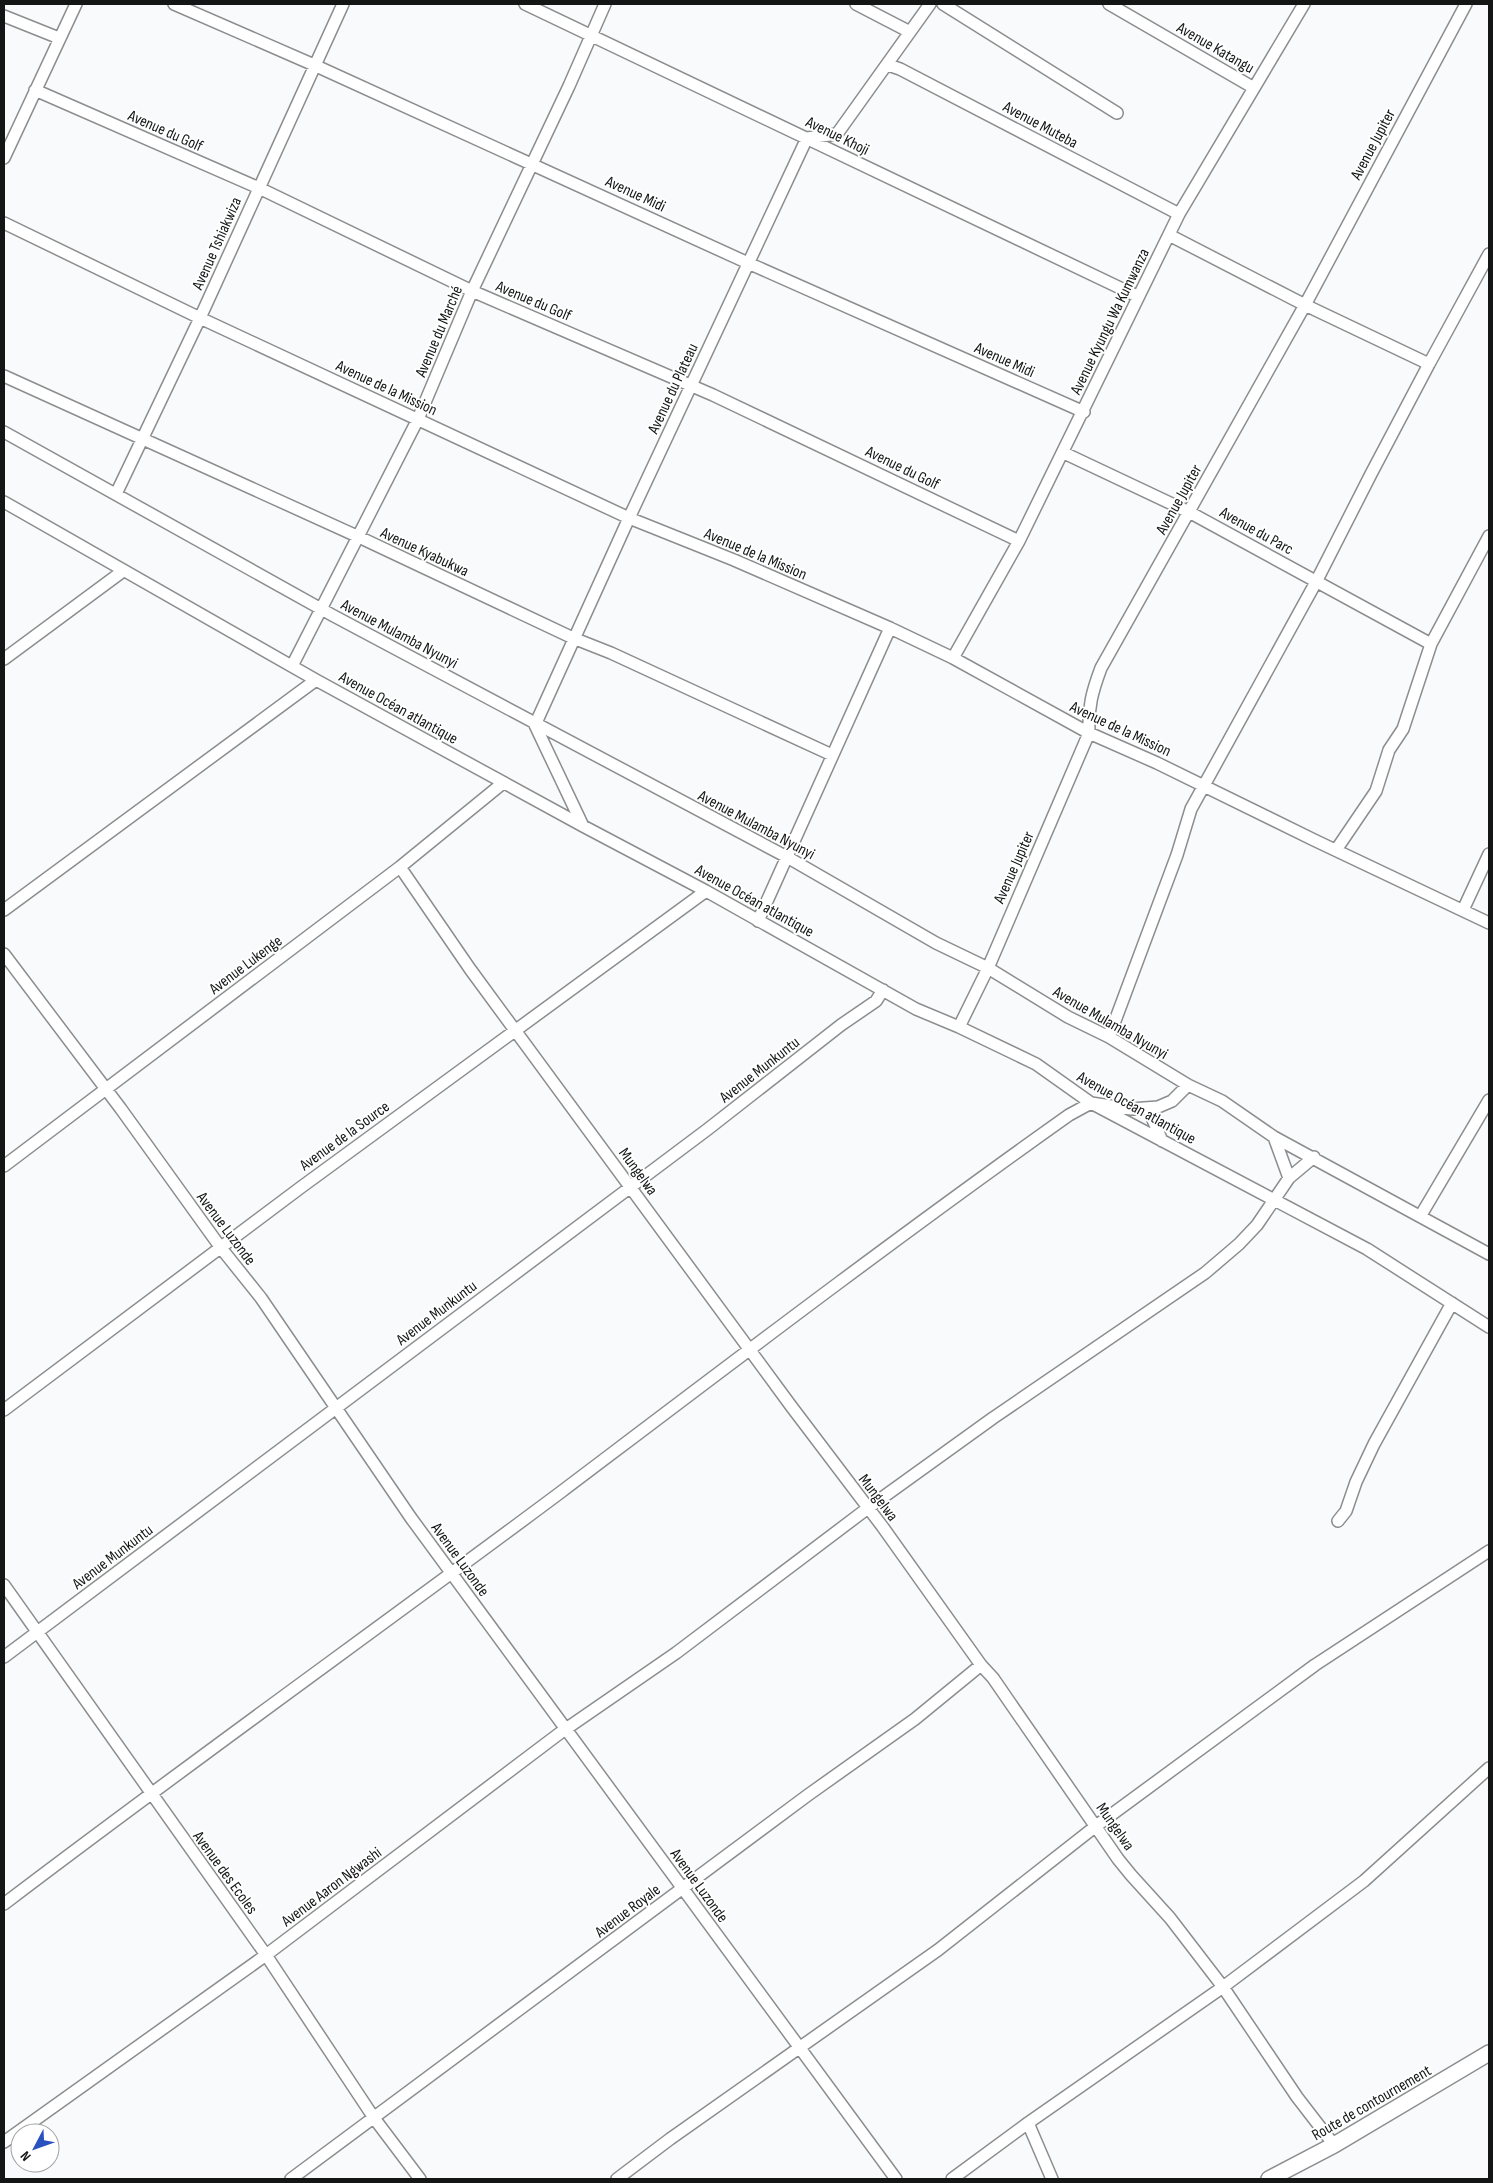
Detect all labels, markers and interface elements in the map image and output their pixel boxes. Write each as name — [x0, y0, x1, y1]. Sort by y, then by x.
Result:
street label: Avenue Katangu — [1172, 18, 1257, 78]
street label: Avenue Muteba — [999, 97, 1081, 153]
street label: Avenue du Golf — [124, 106, 206, 156]
street label: Avenue Jupiter — [1346, 106, 1400, 184]
street label: Avenue Khoji — [802, 112, 872, 160]
street label: Avenue Midi — [602, 172, 668, 216]
street label: Avenue Tshiakwiza — [188, 195, 246, 294]
street label: Avenue Kyungu Wa Kumwanza — [1066, 245, 1154, 399]
street label: Avenue du Golf — [492, 277, 574, 326]
street label: Avenue du Marché — [411, 283, 467, 381]
street label: Avenue Midi — [970, 338, 1037, 382]
street label: Avenue du Plateau — [644, 340, 703, 438]
street label: Avenue de la Mission — [332, 356, 440, 420]
street label: Avenue du Golf — [861, 442, 943, 495]
street label: Avenue Jupiter — [1152, 461, 1206, 539]
street label: Avenue du Parc — [1215, 503, 1296, 559]
street label: Avenue Kyabukwa — [376, 523, 471, 581]
street label: Avenue de la Mission — [700, 524, 809, 584]
street label: Avenue Mulamba Nyunyi — [337, 595, 461, 673]
street label: Avenue Océan atlantique — [335, 667, 461, 749]
street label: Avenue de la Mission — [1066, 697, 1174, 761]
street label: Avenue Mulamba Nyunyi — [694, 786, 818, 864]
street label: Avenue Jupiter — [990, 828, 1039, 908]
street label: Avenue Océan atlantique — [691, 860, 817, 942]
street label: Avenue Lukenge — [205, 932, 286, 999]
street label: Avenue Mulamba Nyunyi — [1049, 982, 1171, 1064]
street label: Avenue Munkuntu — [715, 1033, 804, 1108]
street label: Avenue Océan atlantique — [1073, 1067, 1199, 1149]
street label: Avenue de la Source — [295, 1097, 393, 1176]
street label: Mungelwa — [614, 1145, 661, 1199]
street label: Avenue Luzonde — [192, 1188, 259, 1269]
street label: Avenue Munkuntu — [392, 1277, 481, 1350]
street label: Mungelwa — [854, 1471, 902, 1525]
street label: Avenue Luzonde — [426, 1519, 493, 1600]
street label: Avenue Munkuntu — [68, 1521, 157, 1594]
street label: Mungelwa — [1092, 1799, 1138, 1854]
street label: Avenue des Ecoles — [188, 1827, 261, 1918]
street label: Avenue Aaron Ngwashi — [277, 1843, 386, 1932]
street label: Avenue Luzonde — [665, 1845, 732, 1926]
street label: Avenue Royale — [591, 1880, 664, 1943]
street label: Route de contournement — [1309, 2061, 1435, 2145]
north arrow — [10, 2123, 60, 2173]
text: N — [17, 2148, 34, 2165]

